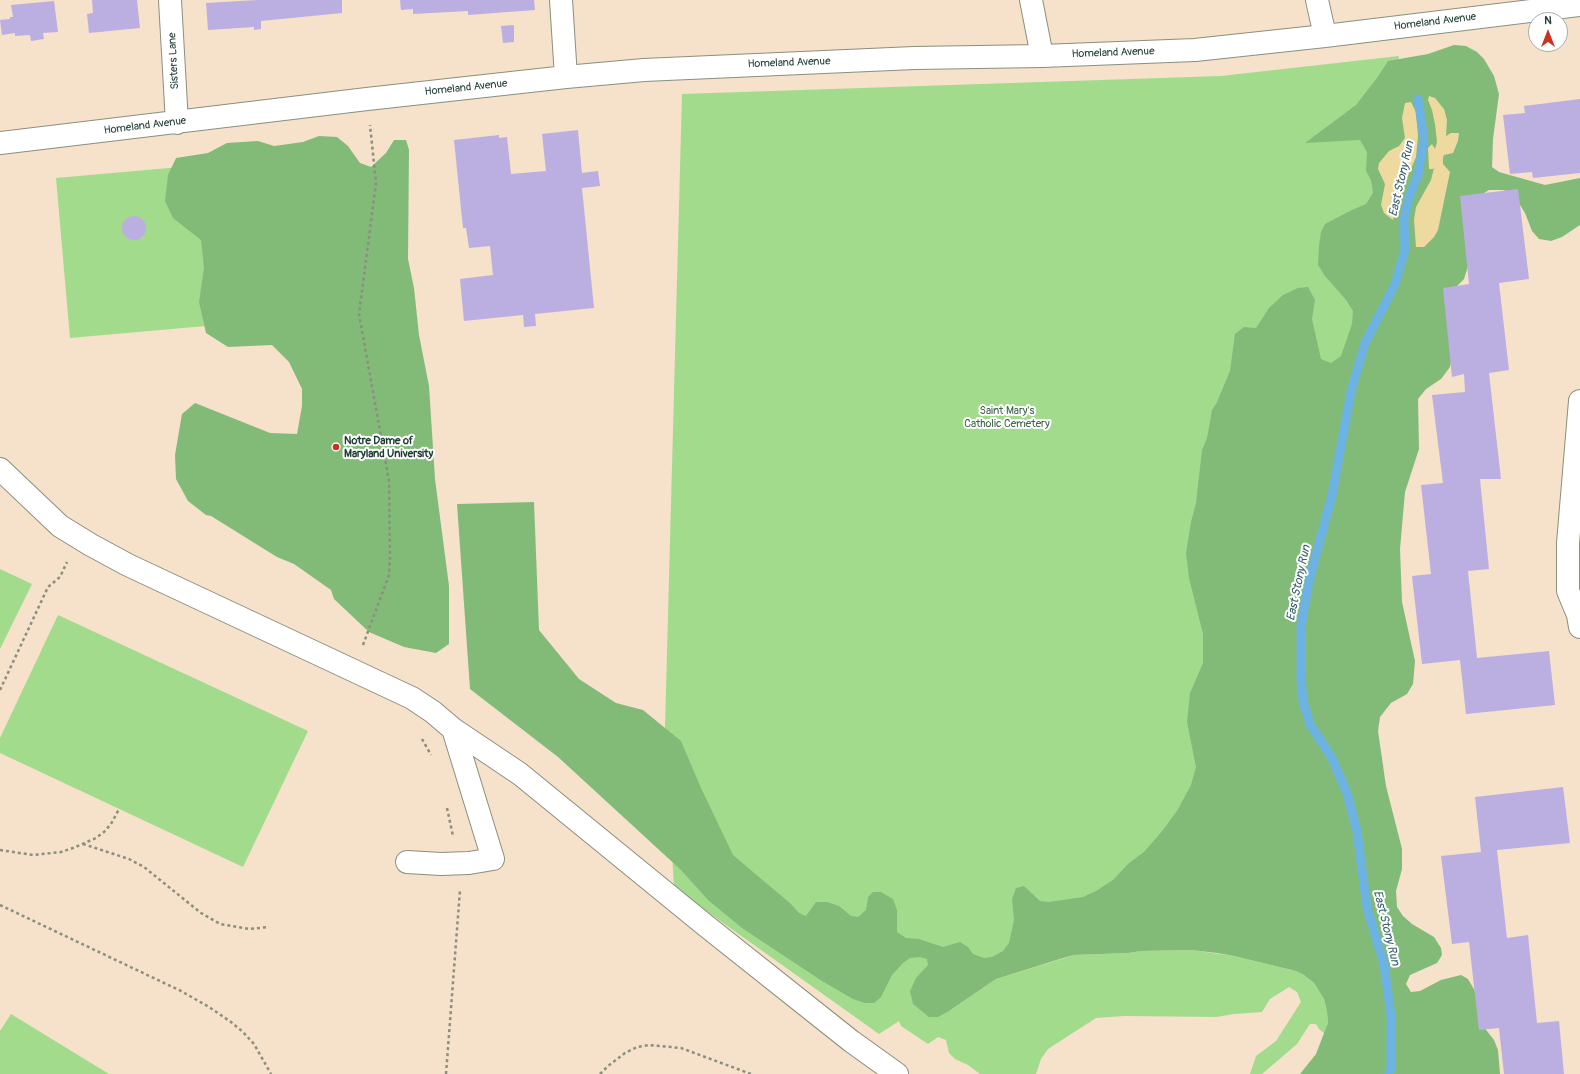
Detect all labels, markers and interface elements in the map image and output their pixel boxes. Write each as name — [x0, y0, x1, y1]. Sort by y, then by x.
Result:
street label: Homeland Avenue — [1393, 10, 1477, 34]
north arrow — [1528, 12, 1568, 52]
text: N — [1544, 14, 1552, 27]
street label: Sisters Lane — [166, 32, 182, 90]
street label: Homeland Avenue — [1071, 45, 1155, 61]
street label: Homeland Avenue — [747, 55, 831, 71]
street label: Homeland Avenue — [424, 77, 508, 99]
street label: Homeland Avenue — [103, 114, 187, 138]
water label: East Stony Run — [1386, 140, 1418, 218]
park label: Saint Mary's Catholic Cemetery — [964, 404, 1050, 430]
place label: Notre Dame of Maryland University — [344, 434, 433, 460]
marker: Notre Dame of Maryland University — [331, 442, 341, 452]
water label: East Stony Run — [1284, 544, 1314, 622]
water label: East Stony Run — [1370, 889, 1402, 967]

